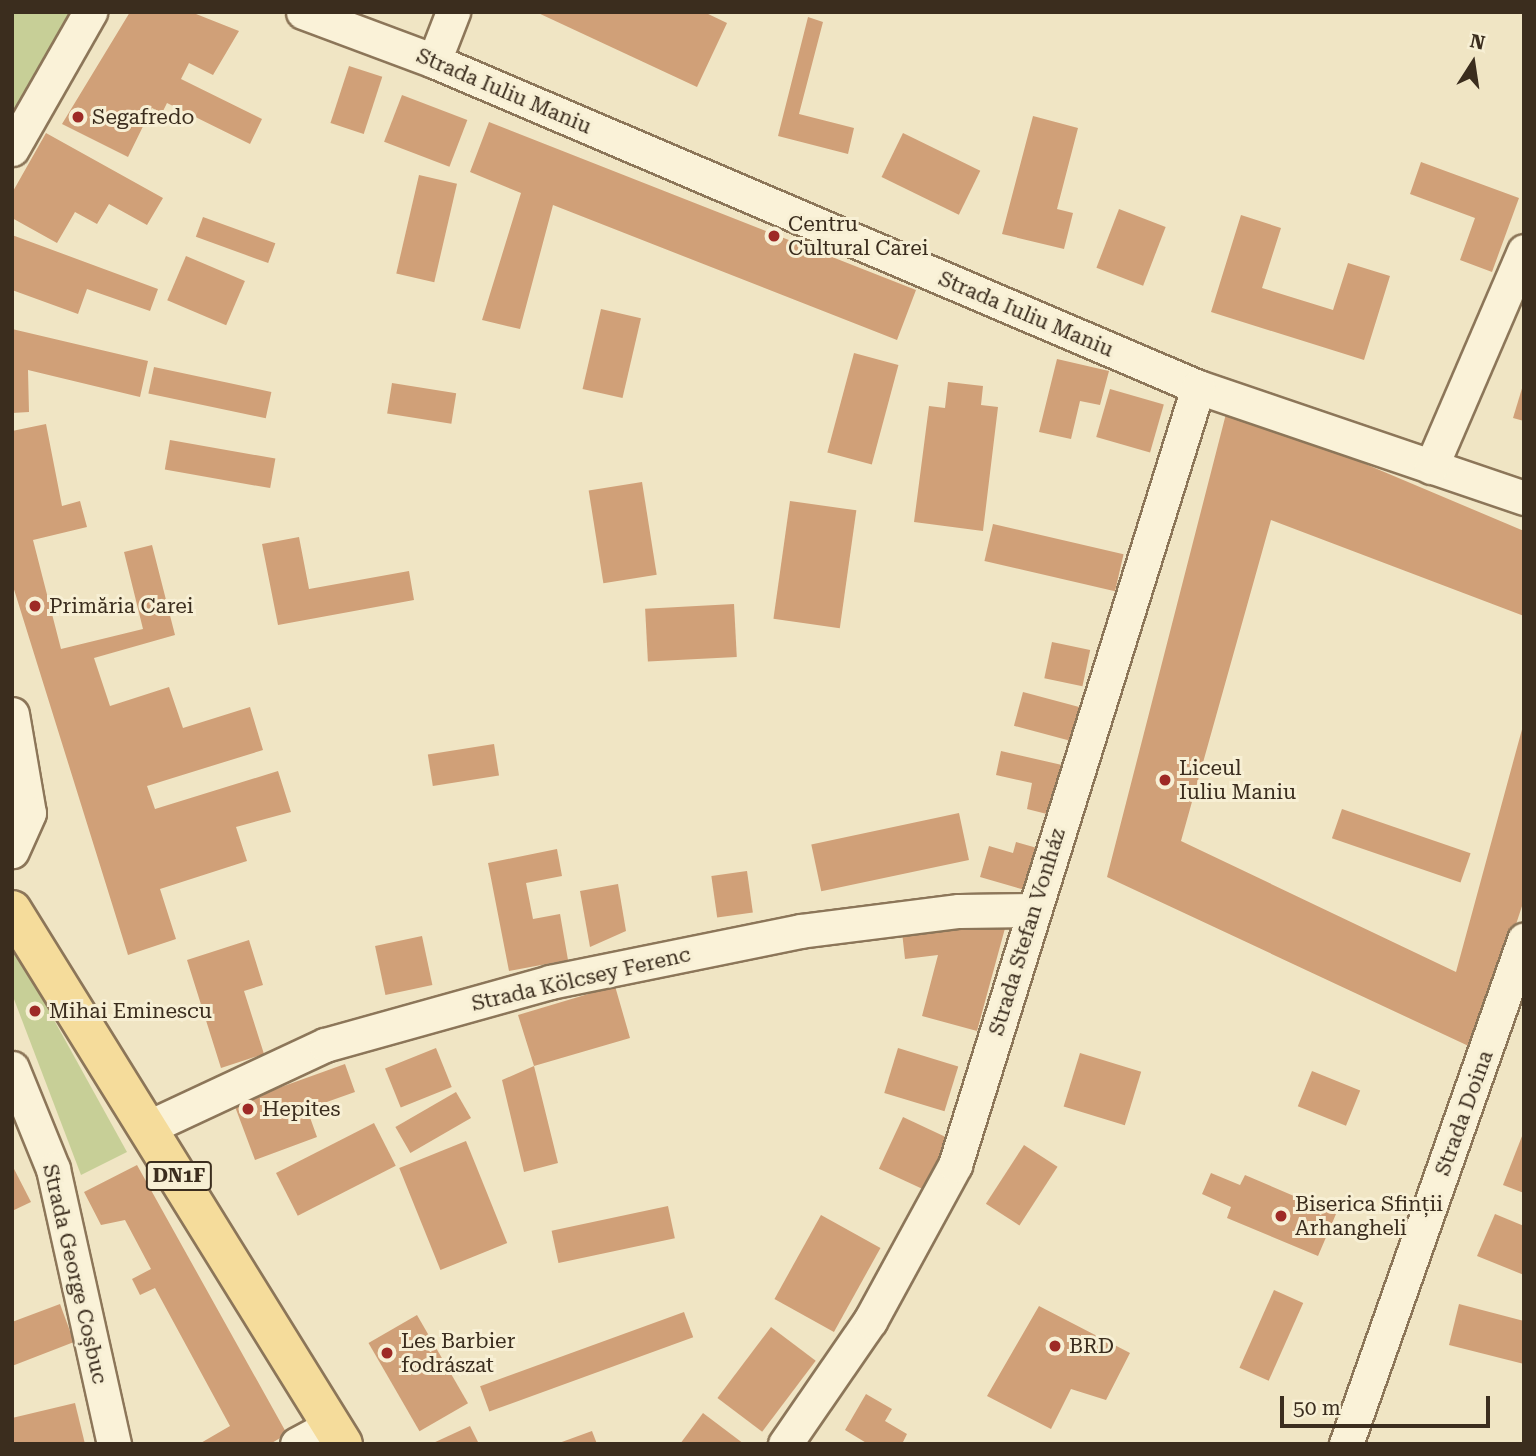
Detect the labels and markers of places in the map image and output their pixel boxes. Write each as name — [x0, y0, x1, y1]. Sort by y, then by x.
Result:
place label: Segafredo — [92, 104, 194, 130]
marker: Segafredo — [70, 109, 86, 125]
place label: Centru Cultural Carei — [788, 211, 928, 261]
marker: Centru Cultural Carei — [766, 228, 782, 244]
place label: Primăria Carei — [49, 593, 194, 619]
marker: Primăria Carei — [27, 598, 43, 614]
place label: Liceul Iuliu Maniu — [1179, 755, 1296, 805]
marker: Liceul Iuliu Maniu — [1157, 772, 1173, 788]
place label: Mihai Eminescu — [49, 998, 212, 1024]
marker: Mihai Eminescu — [27, 1003, 43, 1019]
place label: Hepites — [262, 1096, 340, 1122]
marker: Hepites — [240, 1101, 256, 1117]
place label: Biserica Sfinții Arhangheli — [1295, 1191, 1443, 1241]
marker: Biserica Sfinții Arhangheli — [1273, 1208, 1289, 1224]
place label: Les Barbier fodrászat — [401, 1328, 515, 1378]
place label: BRD — [1069, 1333, 1114, 1359]
marker: BRD — [1047, 1338, 1063, 1354]
marker: Les Barbier fodrászat — [379, 1345, 395, 1361]

